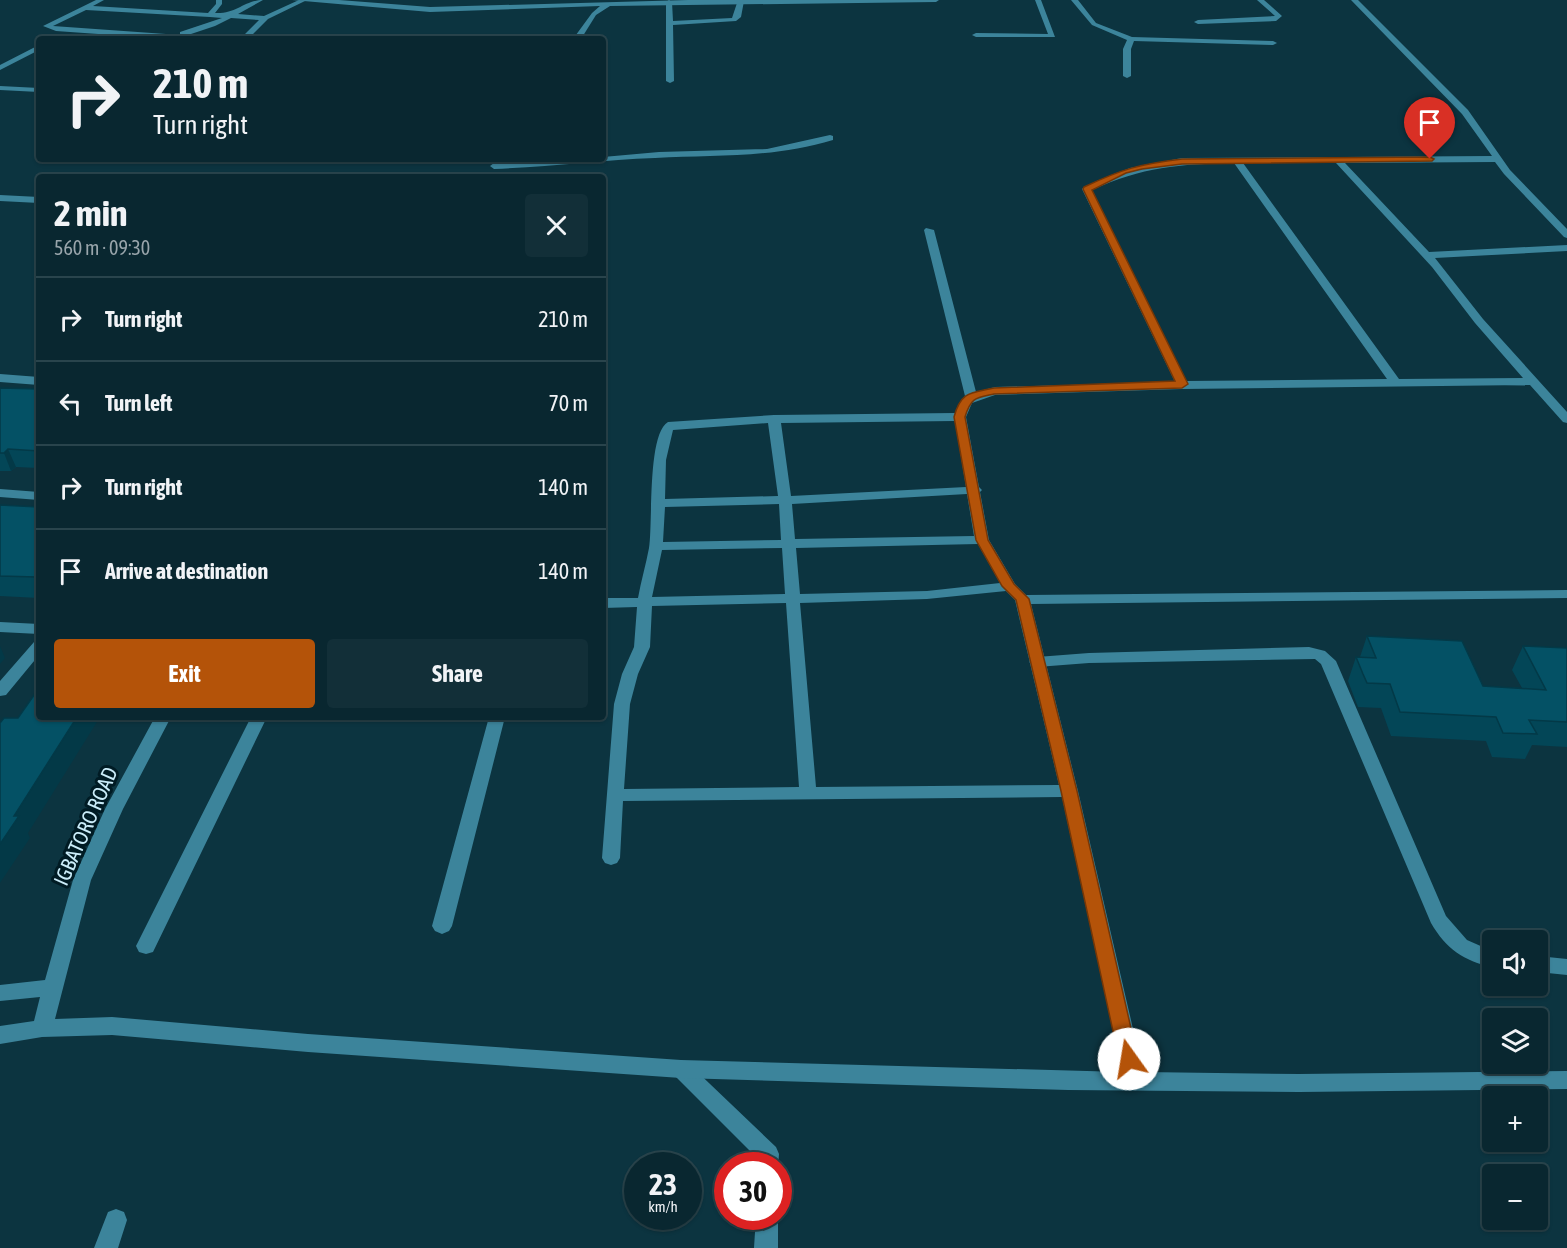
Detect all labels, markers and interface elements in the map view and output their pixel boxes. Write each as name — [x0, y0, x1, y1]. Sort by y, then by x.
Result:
text: 210 m — [153, 59, 248, 107]
icon: right — [54, 60, 132, 138]
pin — [1404, 97, 1455, 159]
icon: arrive — [1413, 106, 1446, 139]
text: Turn right — [153, 109, 248, 140]
text: 2 min — [54, 192, 128, 234]
button: close — [525, 194, 588, 257]
text: 560 m · 09:30 — [54, 236, 150, 259]
icon: right — [54, 303, 87, 336]
text: Turn right — [105, 306, 182, 332]
text: 210 m — [538, 306, 588, 332]
icon: left — [54, 387, 87, 420]
text: Turn left — [105, 390, 172, 416]
text: 70 m — [548, 390, 588, 416]
icon: right — [54, 471, 87, 504]
text: Turn right — [105, 474, 182, 500]
text: 140 m — [538, 474, 588, 500]
icon: arrive — [54, 555, 87, 588]
text: Arrive at destination — [105, 558, 268, 584]
text: 140 m — [538, 558, 588, 584]
button: Exit — [54, 639, 315, 708]
button: Share — [327, 639, 588, 708]
street label: IGBATORO ROAD — [48, 763, 122, 889]
map controls — [1482, 930, 1548, 1230]
button: sound — [1482, 930, 1548, 996]
button: layers — [1482, 1008, 1548, 1074]
position arrow — [1097, 1027, 1161, 1091]
button: + — [1482, 1086, 1548, 1152]
speed limit sign: 30 — [714, 1152, 792, 1230]
button: − — [1482, 1164, 1548, 1230]
text: 23 — [649, 1167, 677, 1201]
text: km/h — [648, 1198, 678, 1215]

